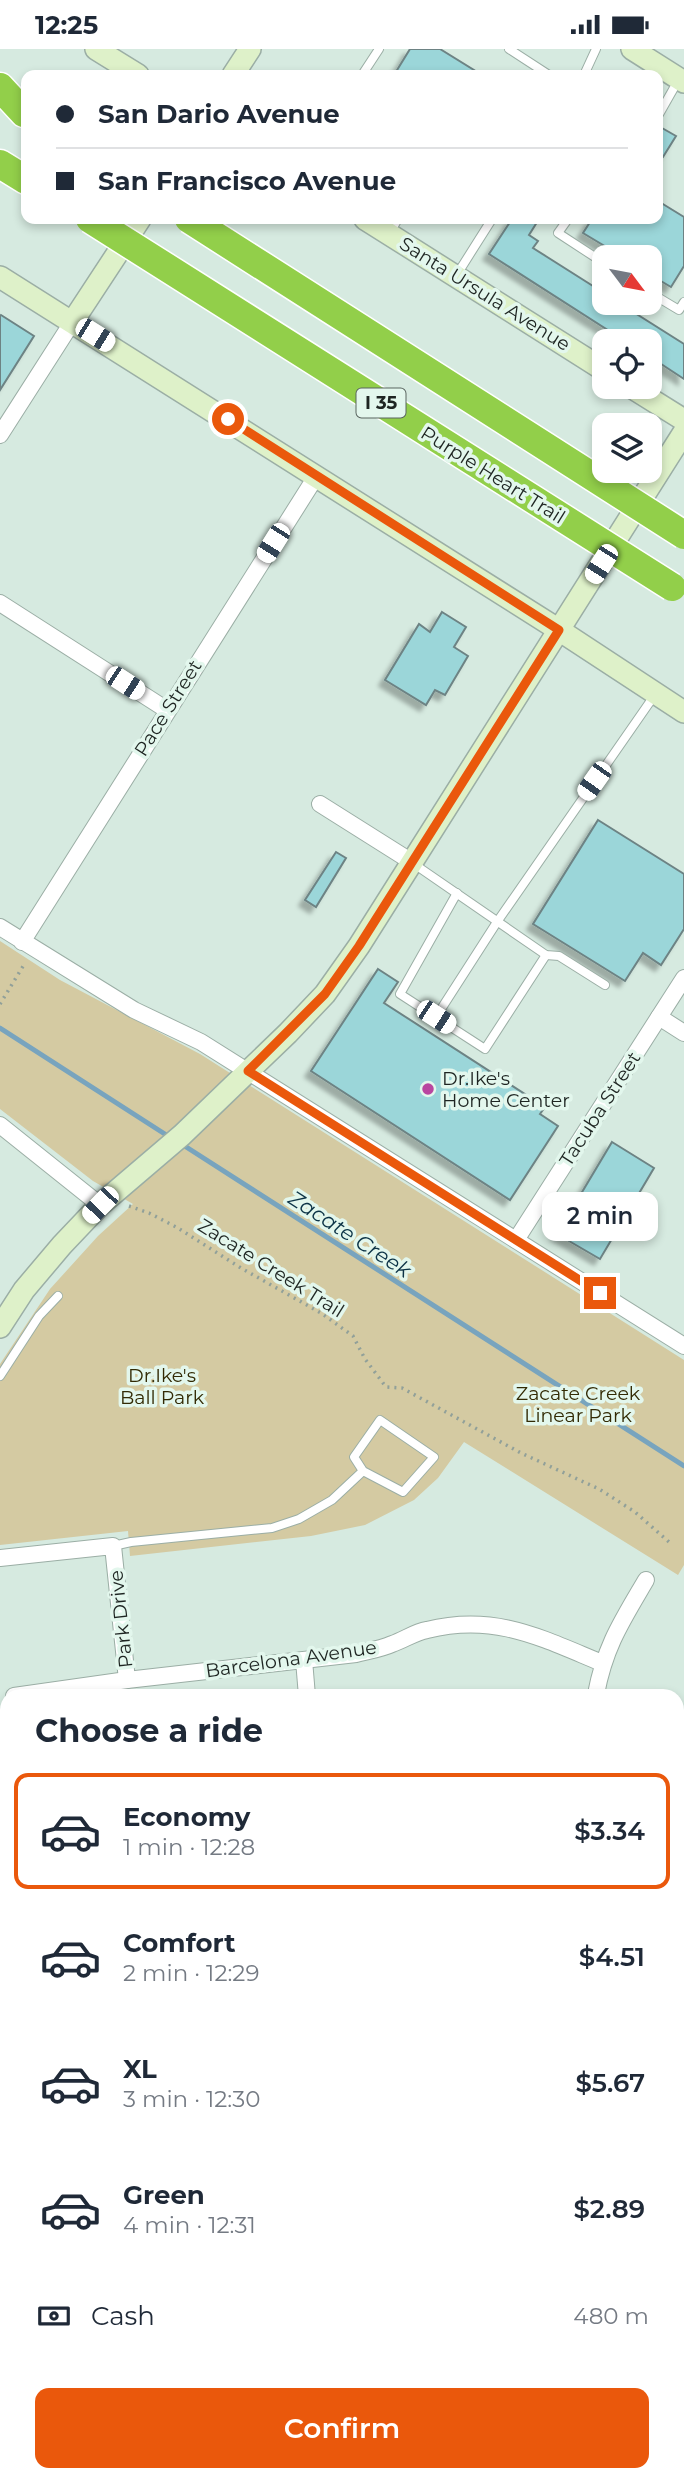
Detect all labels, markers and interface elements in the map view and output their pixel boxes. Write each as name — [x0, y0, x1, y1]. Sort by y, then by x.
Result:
text: 12:25 — [35, 9, 98, 41]
text: San Dario Avenue — [98, 98, 340, 130]
text: San Francisco Avenue — [98, 165, 396, 197]
street label: Santa Ursula Avenue — [395, 232, 575, 356]
north arrow — [592, 245, 662, 315]
map controls — [592, 245, 662, 483]
car — [72, 315, 119, 355]
button: locate — [592, 329, 662, 399]
road number: I 35 — [356, 389, 406, 417]
route start — [212, 403, 244, 435]
button: layers — [592, 413, 662, 483]
street label: Purple Heart Trail — [417, 421, 569, 529]
car — [253, 520, 294, 566]
car — [581, 541, 622, 587]
street label: Pace Street — [129, 655, 207, 760]
car — [102, 663, 149, 703]
car — [574, 758, 615, 804]
car — [413, 997, 460, 1037]
street label: Tacuba Street — [555, 1047, 646, 1170]
place label: Dr.Ike's Home Center — [442, 1067, 570, 1112]
marker: Dr.Ike's Home Center — [420, 1081, 436, 1097]
car — [78, 1183, 123, 1227]
water label: Zacate Creek — [283, 1185, 417, 1284]
callout: 2 min — [542, 1191, 658, 1241]
text: 2 min — [567, 1202, 633, 1230]
street label: Zacate Creek Trail — [194, 1214, 348, 1322]
route end — [584, 1277, 616, 1309]
park label: Dr.Ike's Ball Park — [120, 1364, 205, 1409]
park label: Zacate Creek Linear Park — [516, 1382, 641, 1427]
street label: Park Drive — [104, 1569, 138, 1669]
street label: Barcelona Avenue — [204, 1636, 378, 1682]
text: Choose a ride — [35, 1711, 263, 1750]
icon: car — [39, 1800, 102, 1863]
text: Economy — [123, 1801, 250, 1833]
text: $3.34 — [574, 1815, 645, 1847]
text: 1 min · 12:28 — [123, 1833, 255, 1861]
icon: car — [39, 1926, 102, 1989]
text: Comfort — [123, 1927, 235, 1959]
text: $4.51 — [579, 1941, 645, 1973]
text: 2 min · 12:29 — [123, 1959, 259, 1987]
icon: car — [39, 2052, 102, 2115]
text: XL — [123, 2053, 157, 2085]
text: $5.67 — [575, 2067, 645, 2099]
text: 3 min · 12:30 — [123, 2085, 260, 2113]
icon: car — [39, 2178, 102, 2241]
text: Green — [123, 2179, 205, 2211]
text: $2.89 — [573, 2193, 645, 2225]
text: 4 min · 12:31 — [123, 2211, 256, 2239]
icon: cash — [35, 2297, 73, 2335]
text: Cash — [91, 2300, 155, 2332]
text: 480 m — [573, 2302, 649, 2330]
button: Confirm — [35, 2388, 649, 2468]

